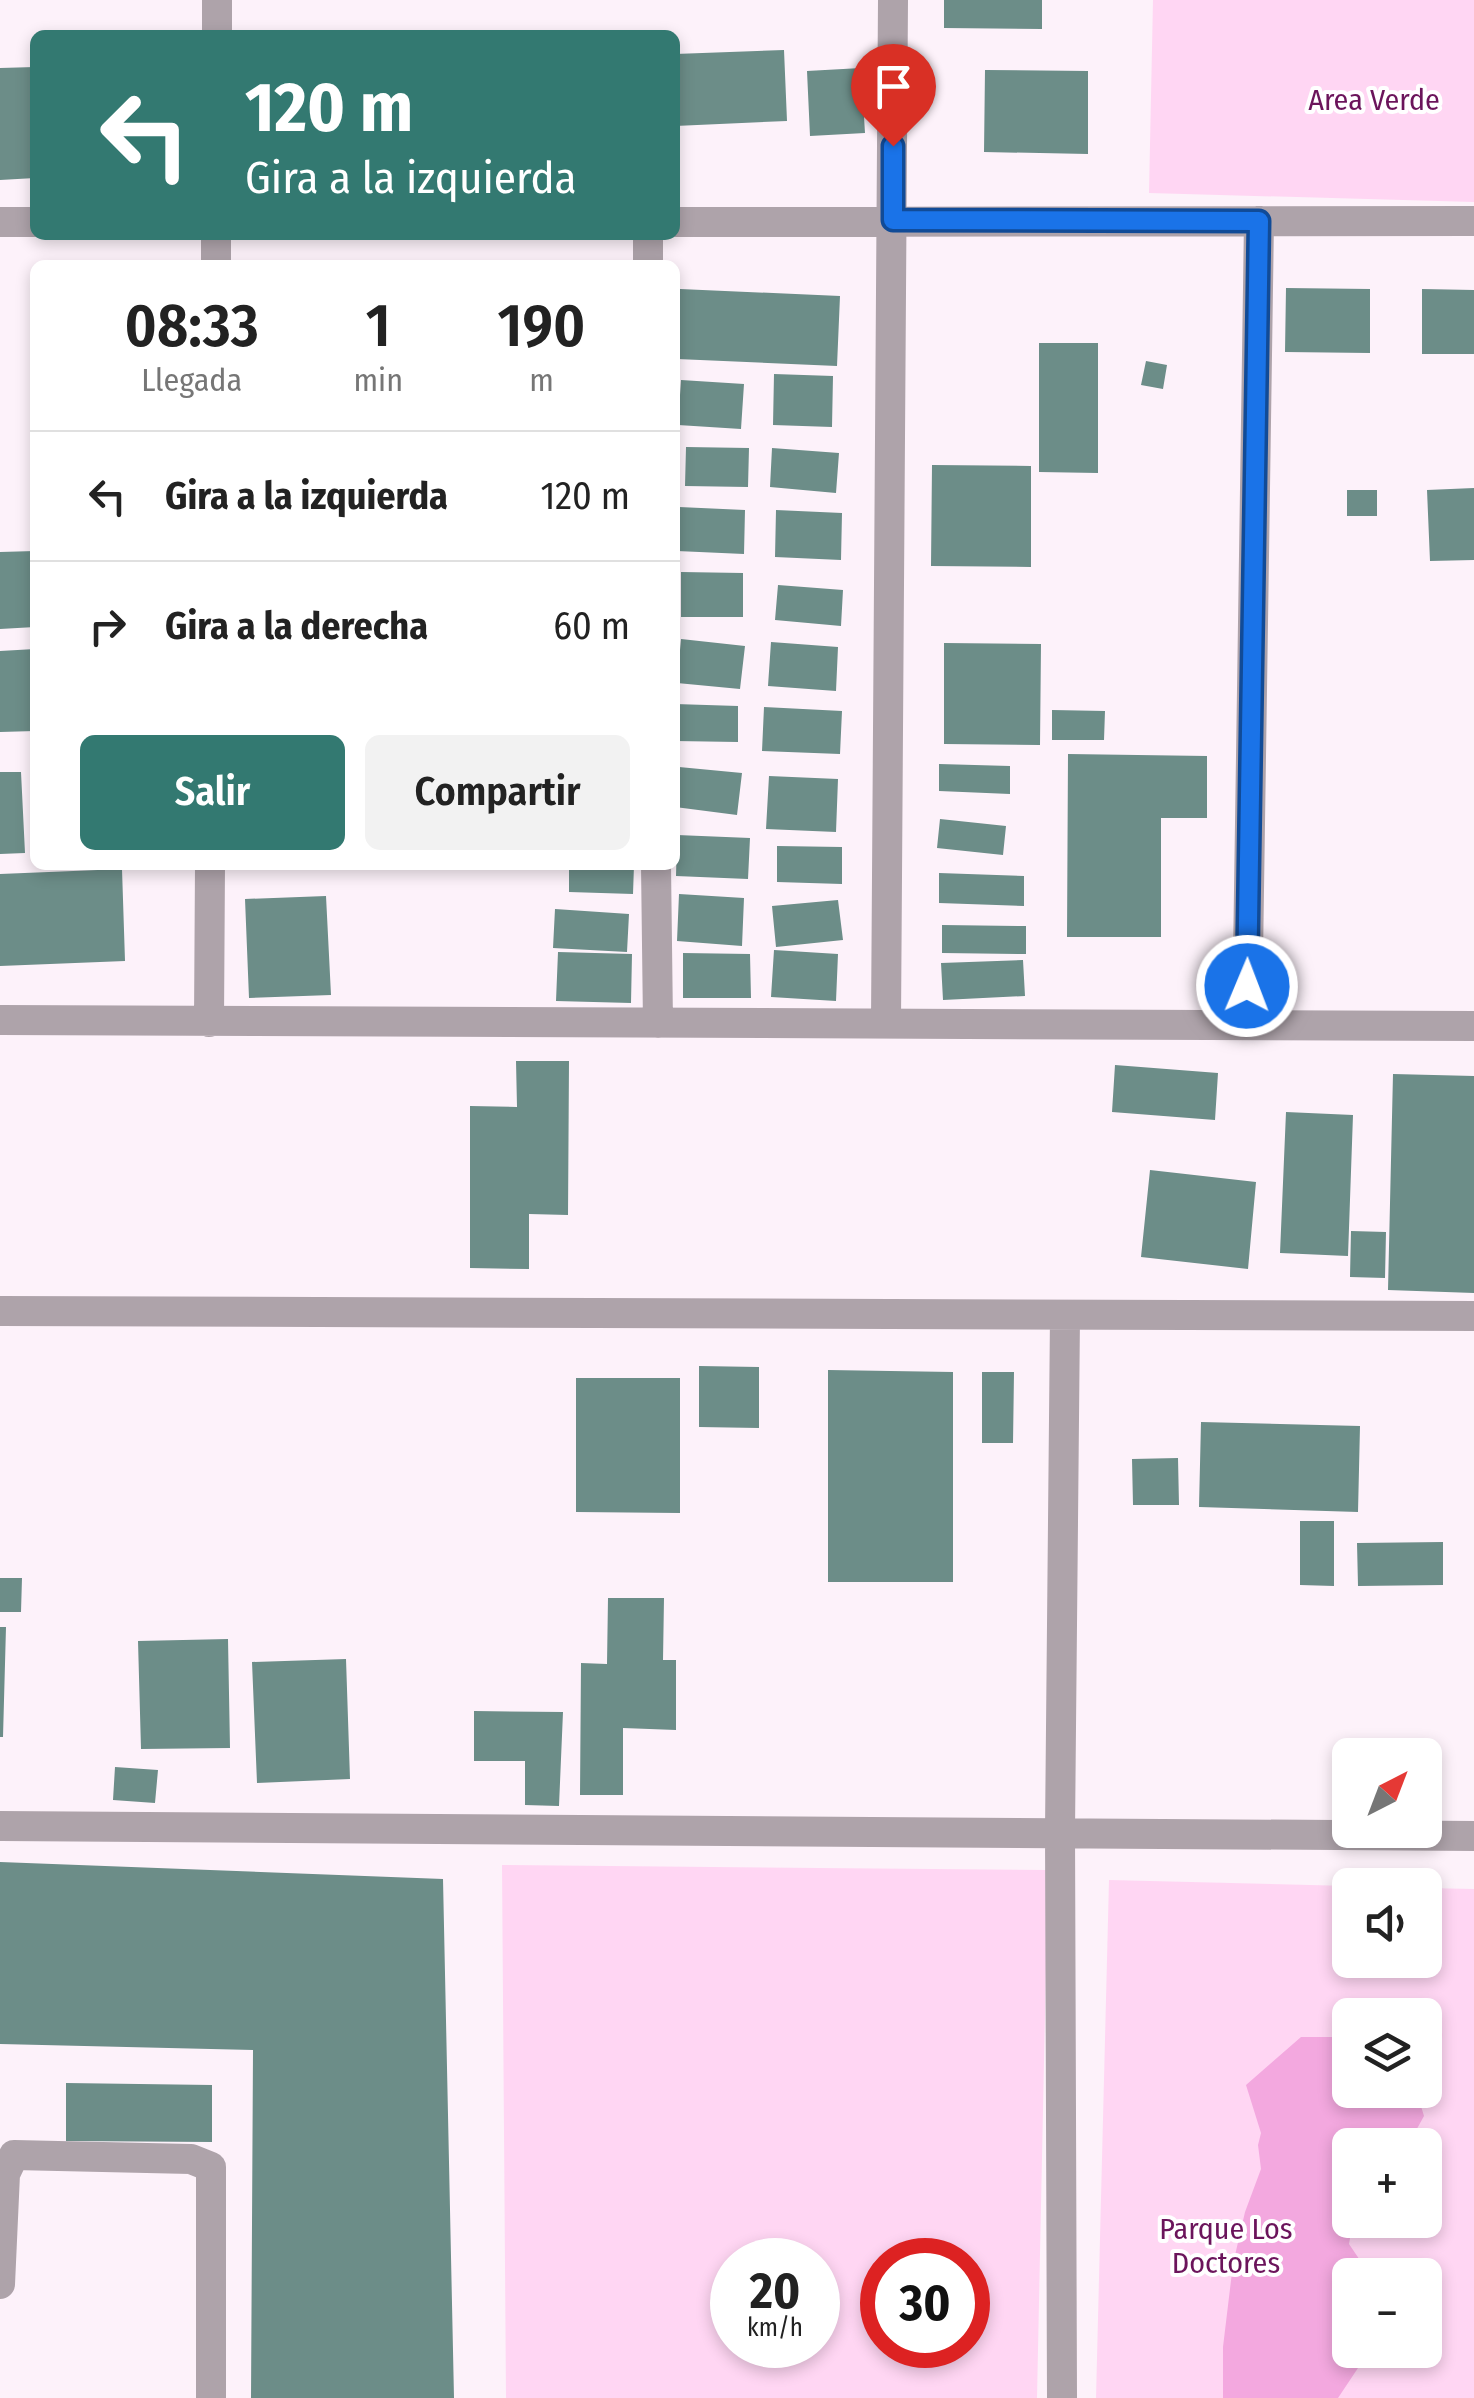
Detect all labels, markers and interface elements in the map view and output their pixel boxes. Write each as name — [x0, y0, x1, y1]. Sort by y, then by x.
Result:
pin — [851, 44, 936, 147]
icon: arrive — [866, 59, 921, 114]
text: 120 m — [245, 66, 413, 150]
icon: left — [80, 70, 210, 200]
park label: Area Verde — [1308, 82, 1440, 118]
text: Gira a la izquierda — [245, 151, 577, 205]
text: 08:33 — [125, 290, 259, 362]
text: 1 — [366, 290, 391, 362]
text: 190 — [498, 290, 585, 362]
text: Llegada — [141, 361, 242, 399]
text: min — [353, 361, 403, 399]
text: m — [529, 361, 554, 399]
icon: left — [80, 469, 135, 524]
text: Gira a la izquierda — [165, 473, 448, 519]
text: 120 m — [540, 473, 630, 519]
icon: right — [80, 599, 135, 654]
text: Gira a la derecha — [165, 603, 428, 649]
text: 60 m — [553, 603, 630, 649]
button: Salir — [80, 735, 345, 850]
button: Compartir — [365, 735, 630, 850]
position arrow — [1195, 934, 1299, 1038]
north arrow — [1332, 1738, 1442, 1848]
map controls — [1332, 1738, 1442, 2368]
button: sound — [1332, 1868, 1442, 1978]
button: layers — [1332, 1998, 1442, 2108]
button: + — [1332, 2128, 1442, 2238]
park label: Parque Los Doctores — [1159, 2211, 1293, 2281]
speed limit sign: 30 — [860, 2238, 990, 2368]
button: − — [1332, 2258, 1442, 2368]
text: 20 — [750, 2261, 800, 2321]
text: km/h — [747, 2313, 803, 2343]

